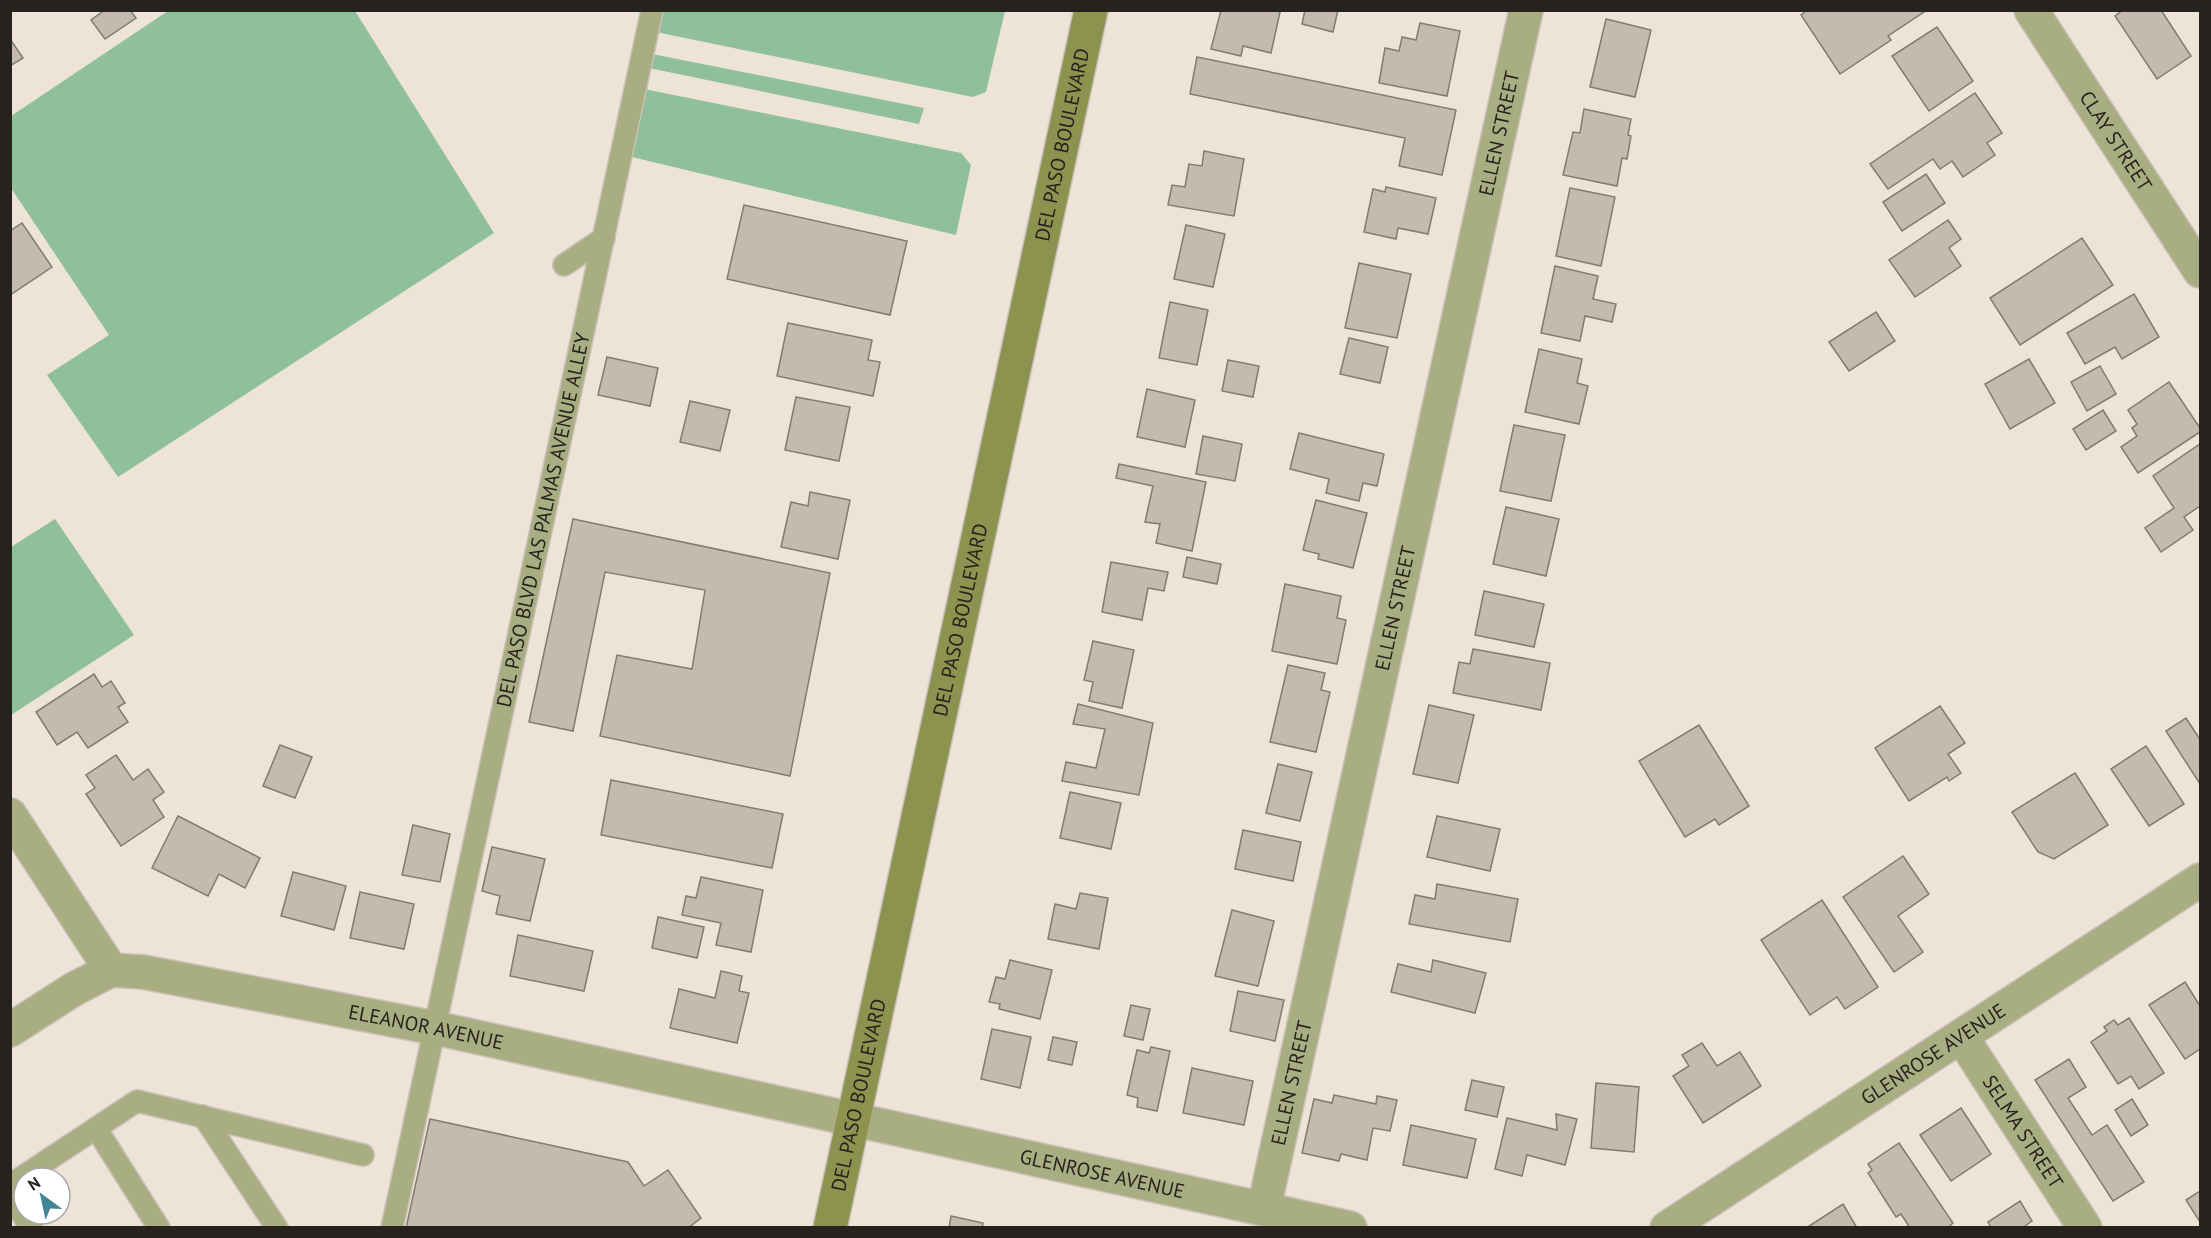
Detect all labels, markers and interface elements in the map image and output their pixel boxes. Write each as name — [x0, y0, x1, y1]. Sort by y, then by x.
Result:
street label: DEL PASO BOULEVARD — [1029, 46, 1095, 243]
street label: ELLEN STREET — [1473, 68, 1525, 198]
street label: CLAY STREET — [2074, 86, 2158, 196]
street label: DEL PASO BLVD LAS PALMAS AVENUE ALLEY — [491, 330, 596, 709]
street label: DEL PASO BOULEVARD — [927, 521, 994, 719]
street label: ELLEN STREET — [1369, 543, 1421, 673]
street label: DEL PASO BOULEVARD — [825, 996, 892, 1194]
street label: GLENROSE AVENUE — [1856, 997, 2011, 1111]
street label: ELEANOR AVENUE — [346, 999, 506, 1056]
street label: ELLEN STREET — [1265, 1018, 1318, 1148]
street label: SELMA STREET — [1977, 1070, 2069, 1193]
street label: GLENROSE AVENUE — [1018, 1143, 1187, 1204]
north arrow — [12, 1166, 72, 1226]
text: N — [24, 1172, 44, 1195]

